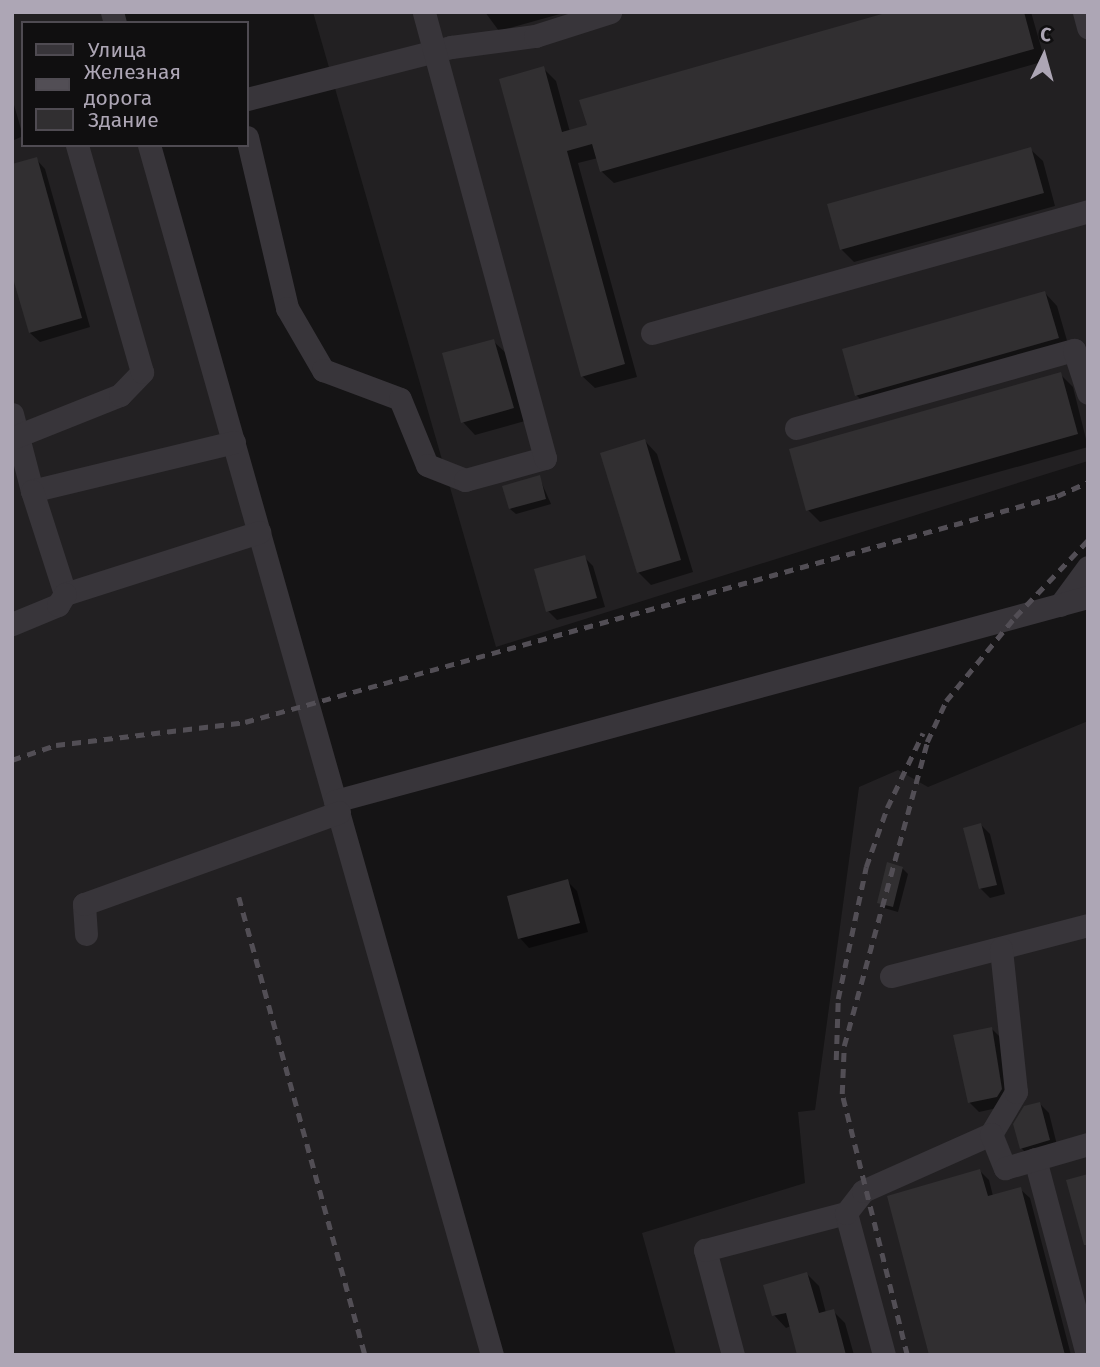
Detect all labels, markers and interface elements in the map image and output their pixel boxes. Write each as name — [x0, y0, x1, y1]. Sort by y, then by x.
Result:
legend — [21, 21, 248, 147]
north arrow — [1009, 21, 1079, 91]
text: С — [1039, 23, 1052, 47]
text: Улица — [88, 37, 147, 63]
text: Железная дорога — [84, 59, 181, 111]
text: Здание — [88, 107, 159, 133]

